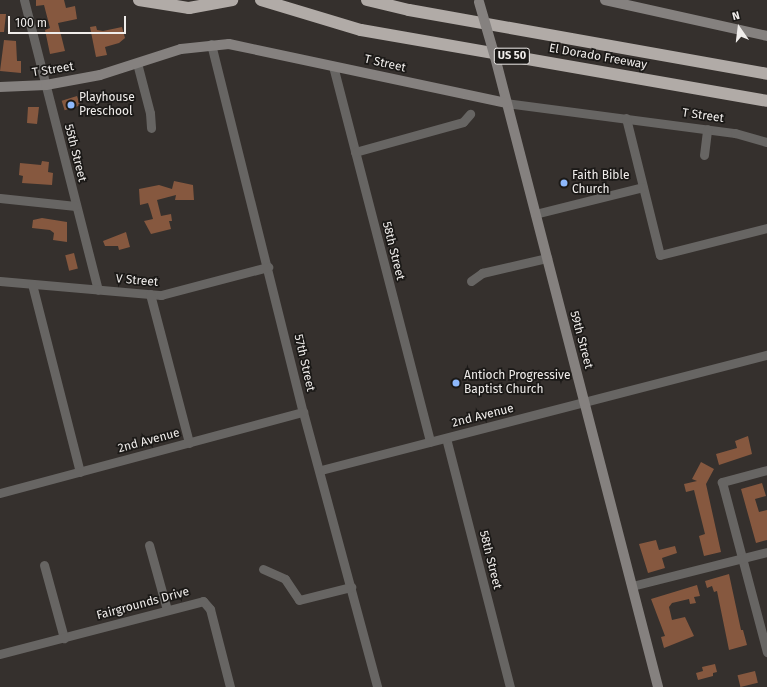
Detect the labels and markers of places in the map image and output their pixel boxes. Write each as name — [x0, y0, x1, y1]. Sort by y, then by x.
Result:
place label: Playhouse Preschool — [79, 91, 135, 119]
marker: Playhouse Preschool — [66, 100, 76, 110]
place label: Faith Bible Church — [572, 169, 629, 197]
marker: Faith Bible Church — [559, 178, 569, 188]
place label: Antioch Progressive Baptist Church — [464, 369, 571, 397]
marker: Antioch Progressive Baptist Church — [451, 378, 461, 388]

